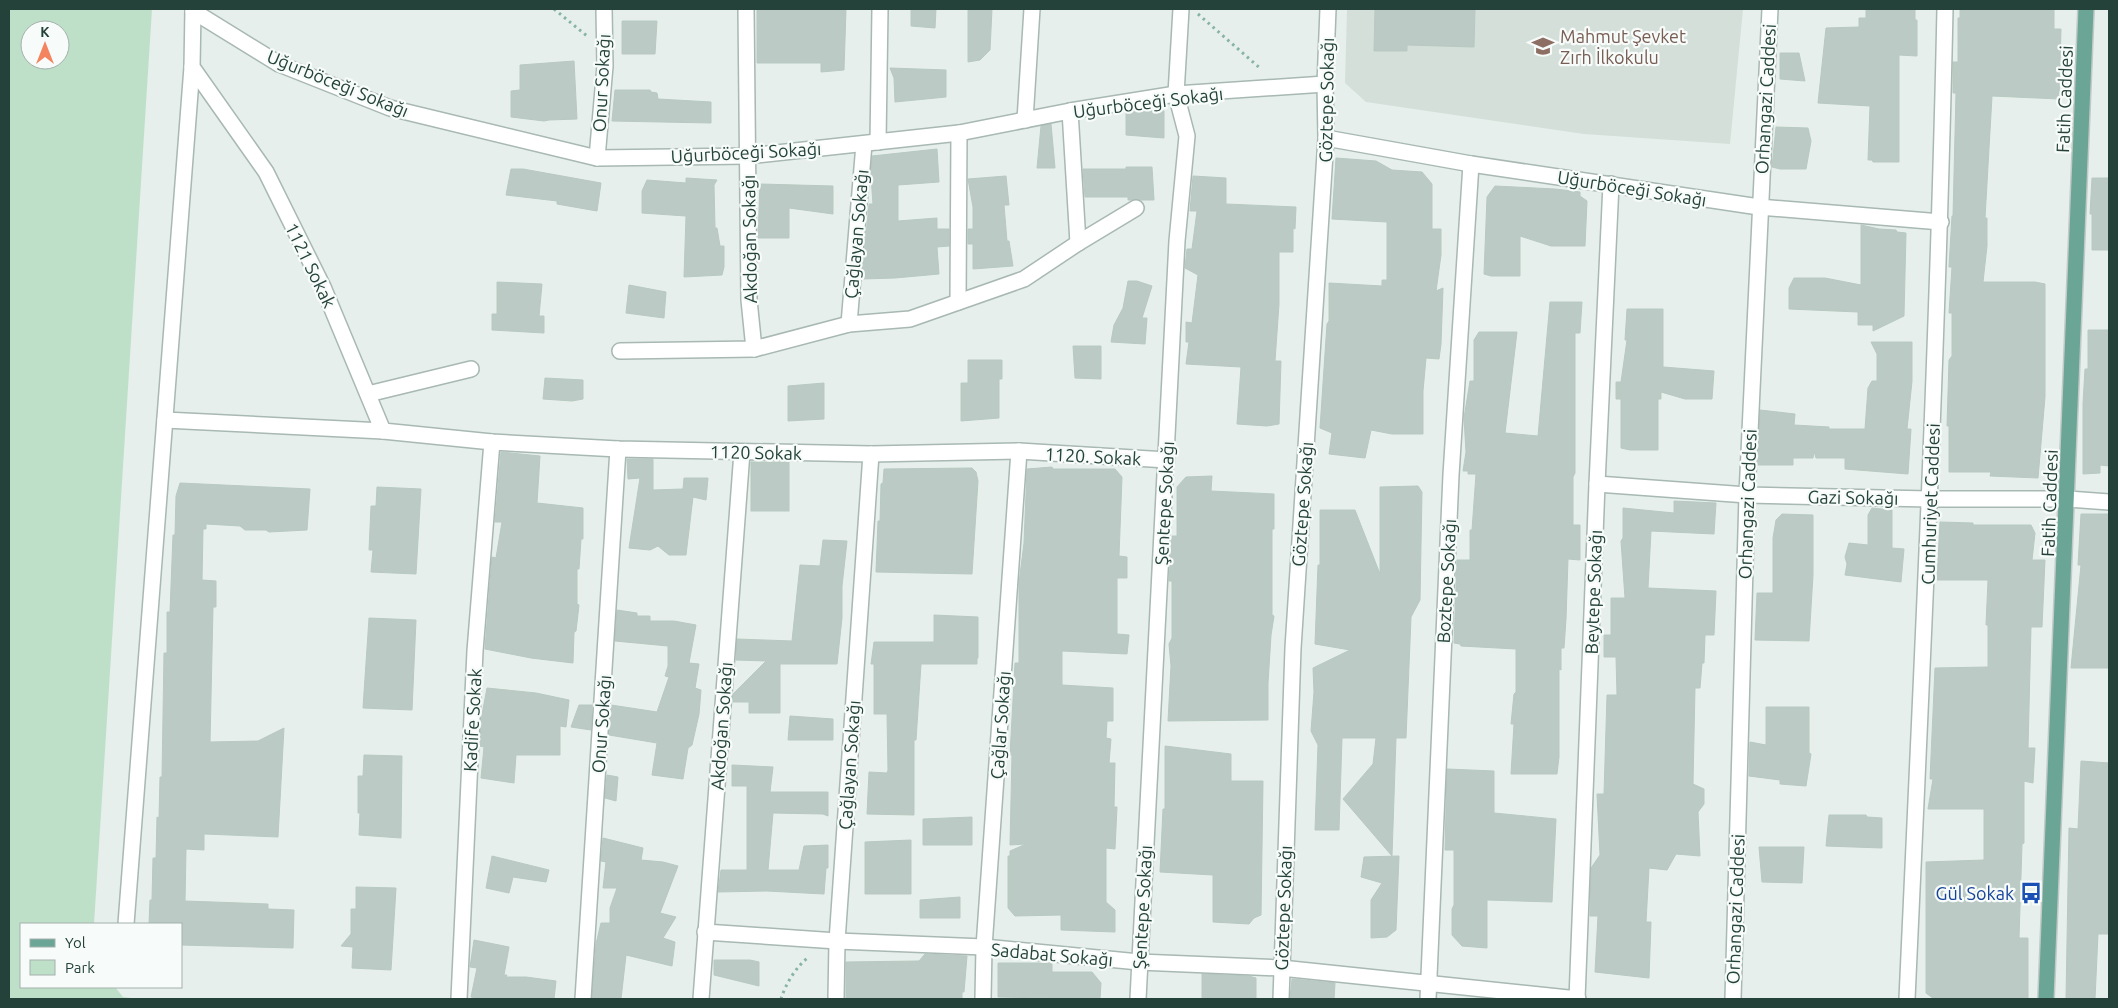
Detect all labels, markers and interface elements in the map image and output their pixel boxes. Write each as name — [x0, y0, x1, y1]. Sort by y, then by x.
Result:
north arrow — [20, 20, 70, 70]
street label: Orhangazi Caddesi — [1751, 23, 1779, 175]
text: K — [40, 24, 50, 40]
place label: Mahmut Şevket Zırh İlkokulu — [1560, 26, 1686, 67]
street label: Onur Sokağı — [588, 33, 614, 133]
school or university icon: Mahmut Şevket Zırh İlkokulu — [1530, 33, 1556, 59]
street label: Göztepe Sokağı — [1315, 37, 1337, 163]
street label: Uğurböceği Sokağı — [264, 45, 412, 121]
street label: Fatih Caddesi — [2052, 45, 2076, 153]
street label: Uğurböceği Sokağı — [1072, 83, 1224, 121]
street label: Uğurböceği Sokağı — [670, 138, 822, 166]
street label: Uğurböceği Sokağı — [1556, 166, 1708, 210]
street label: Çağlayan Sokağı — [840, 168, 872, 300]
street label: Akdoğan Sokağı — [738, 175, 760, 303]
street label: 1121 Sokak — [282, 219, 340, 311]
street label: Cumhuriyet Caddesi — [1917, 423, 1943, 585]
street label: Orhangazi Caddesi — [1734, 428, 1760, 580]
street label: Şentepe Sokağı — [1151, 440, 1177, 566]
street label: 1120 Sokak — [710, 441, 802, 463]
street label: Göztepe Sokağı — [1288, 441, 1316, 567]
street label: 1120. Sokak — [1044, 443, 1142, 469]
street label: Fatih Caddesi — [2037, 449, 2061, 557]
street label: Gazi Sokağı — [1807, 486, 1899, 508]
street label: Boztepe Sokağı — [1433, 518, 1459, 644]
street label: Beytepe Sokağı — [1581, 529, 1605, 655]
street label: Akdoğan Sokağı — [707, 661, 735, 791]
street label: Kadife Sokak — [459, 668, 485, 772]
street label: Çağlar Sokağı — [986, 670, 1014, 780]
street label: Onur Sokağı — [588, 674, 614, 774]
street label: Çağlayan Sokağı — [834, 699, 864, 831]
street label: Orhangazi Caddesi — [1722, 833, 1748, 985]
street label: Şentepe Sokağı — [1129, 844, 1155, 970]
street label: Göztepe Sokağı — [1271, 845, 1295, 971]
bus stop icon: Gül Sokak — [2018, 880, 2044, 906]
place label: Gül Sokak — [1936, 883, 2014, 903]
legend — [20, 923, 182, 988]
text: Yol — [65, 934, 86, 951]
street label: Sadabat Sokağı — [990, 939, 1114, 969]
text: Park — [65, 959, 95, 976]

